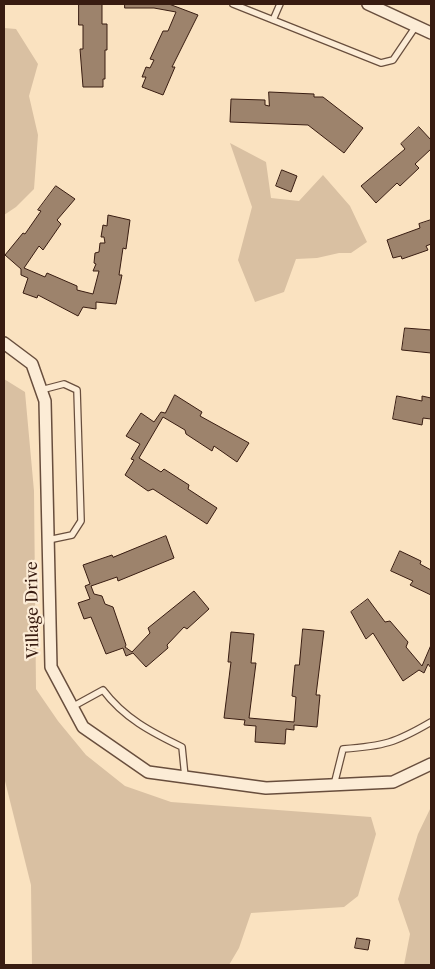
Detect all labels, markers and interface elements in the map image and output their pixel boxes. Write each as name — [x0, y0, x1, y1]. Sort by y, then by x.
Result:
street label: Village Drive — [23, 561, 43, 659]

